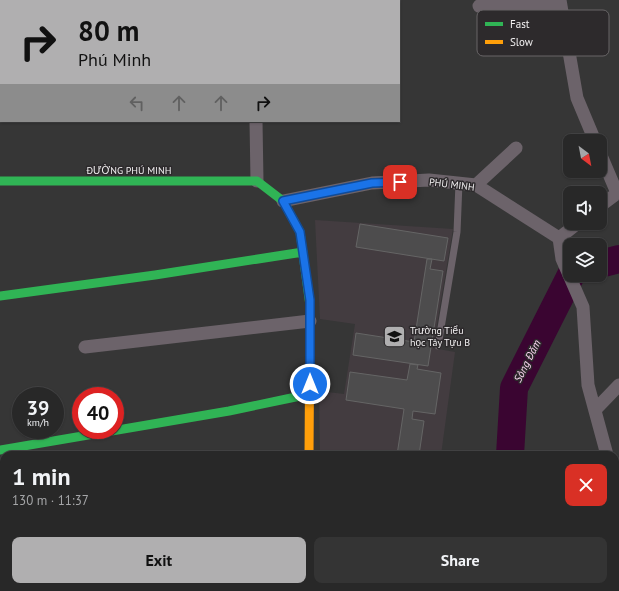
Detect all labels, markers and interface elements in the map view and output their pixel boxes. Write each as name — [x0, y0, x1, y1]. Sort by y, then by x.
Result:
legend — [477, 10, 609, 56]
text: 80 m — [78, 12, 139, 49]
icon: right — [12, 16, 64, 68]
text: Fast — [510, 17, 530, 31]
text: Slow — [510, 35, 533, 49]
text: Phú Minh — [78, 48, 151, 71]
icon: left — [126, 92, 148, 114]
icon: ahead — [168, 92, 190, 114]
icon: ahead — [210, 92, 232, 114]
icon: right — [252, 92, 274, 114]
north arrow — [563, 134, 607, 178]
map controls — [563, 134, 607, 282]
street label: ĐƯỜNG PHÚ MINH — [86, 164, 171, 177]
pin — [383, 165, 417, 199]
icon: arrive — [389, 171, 411, 193]
street label: PHÚ MINH — [428, 175, 475, 194]
button: sound — [563, 186, 607, 230]
button: layers — [563, 238, 607, 282]
school or university icon: Trường Tiểu học Tây Tựu B — [381, 323, 407, 349]
place label: Trường Tiểu học Tây Tựu B — [410, 324, 470, 349]
water label: Sông Đăm — [510, 337, 544, 385]
position arrow — [289, 363, 331, 405]
speed limit sign: 40 — [72, 387, 124, 439]
text: 39 — [27, 395, 49, 421]
text: km/h — [27, 416, 49, 429]
text: 1 min — [12, 461, 71, 492]
button: close — [565, 464, 607, 506]
text: 130 m · 11:37 — [12, 492, 89, 509]
button: Exit — [12, 537, 306, 583]
button: Share — [314, 537, 607, 583]

